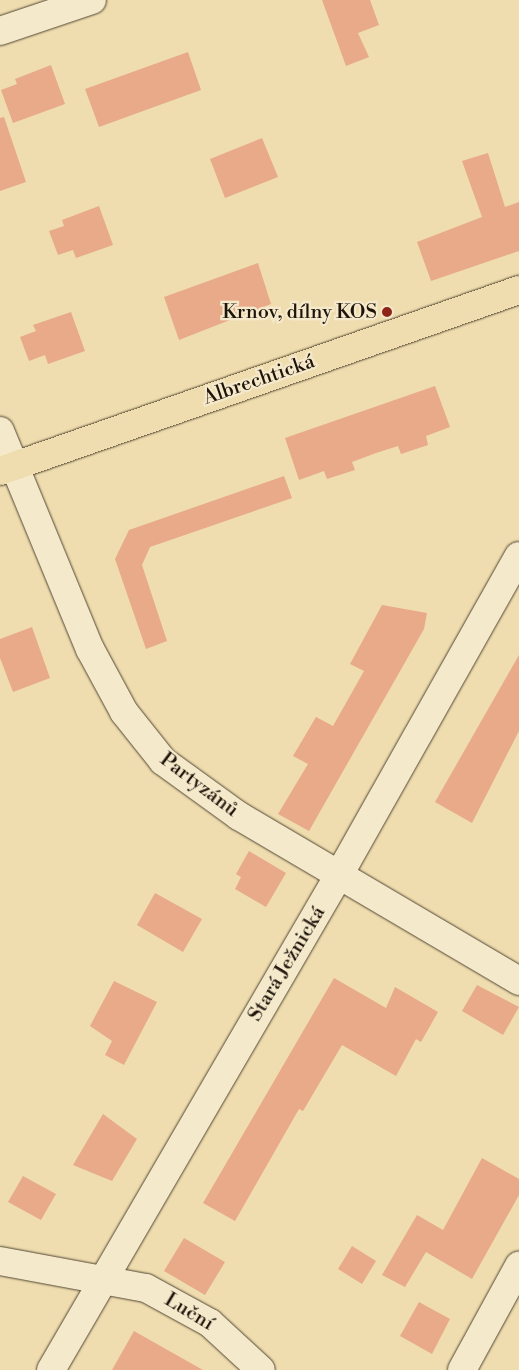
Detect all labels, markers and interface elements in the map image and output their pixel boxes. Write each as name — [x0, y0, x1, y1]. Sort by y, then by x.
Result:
place label: Krnov, dílny KOS — [222, 300, 377, 324]
marker: Krnov, dílny KOS — [381, 306, 393, 318]
street label: Albrechtická — [200, 350, 318, 410]
street label: Partyzánů — [155, 748, 243, 822]
street label: Stará Ježnická — [243, 902, 331, 1026]
street label: Luční — [160, 1288, 218, 1336]

